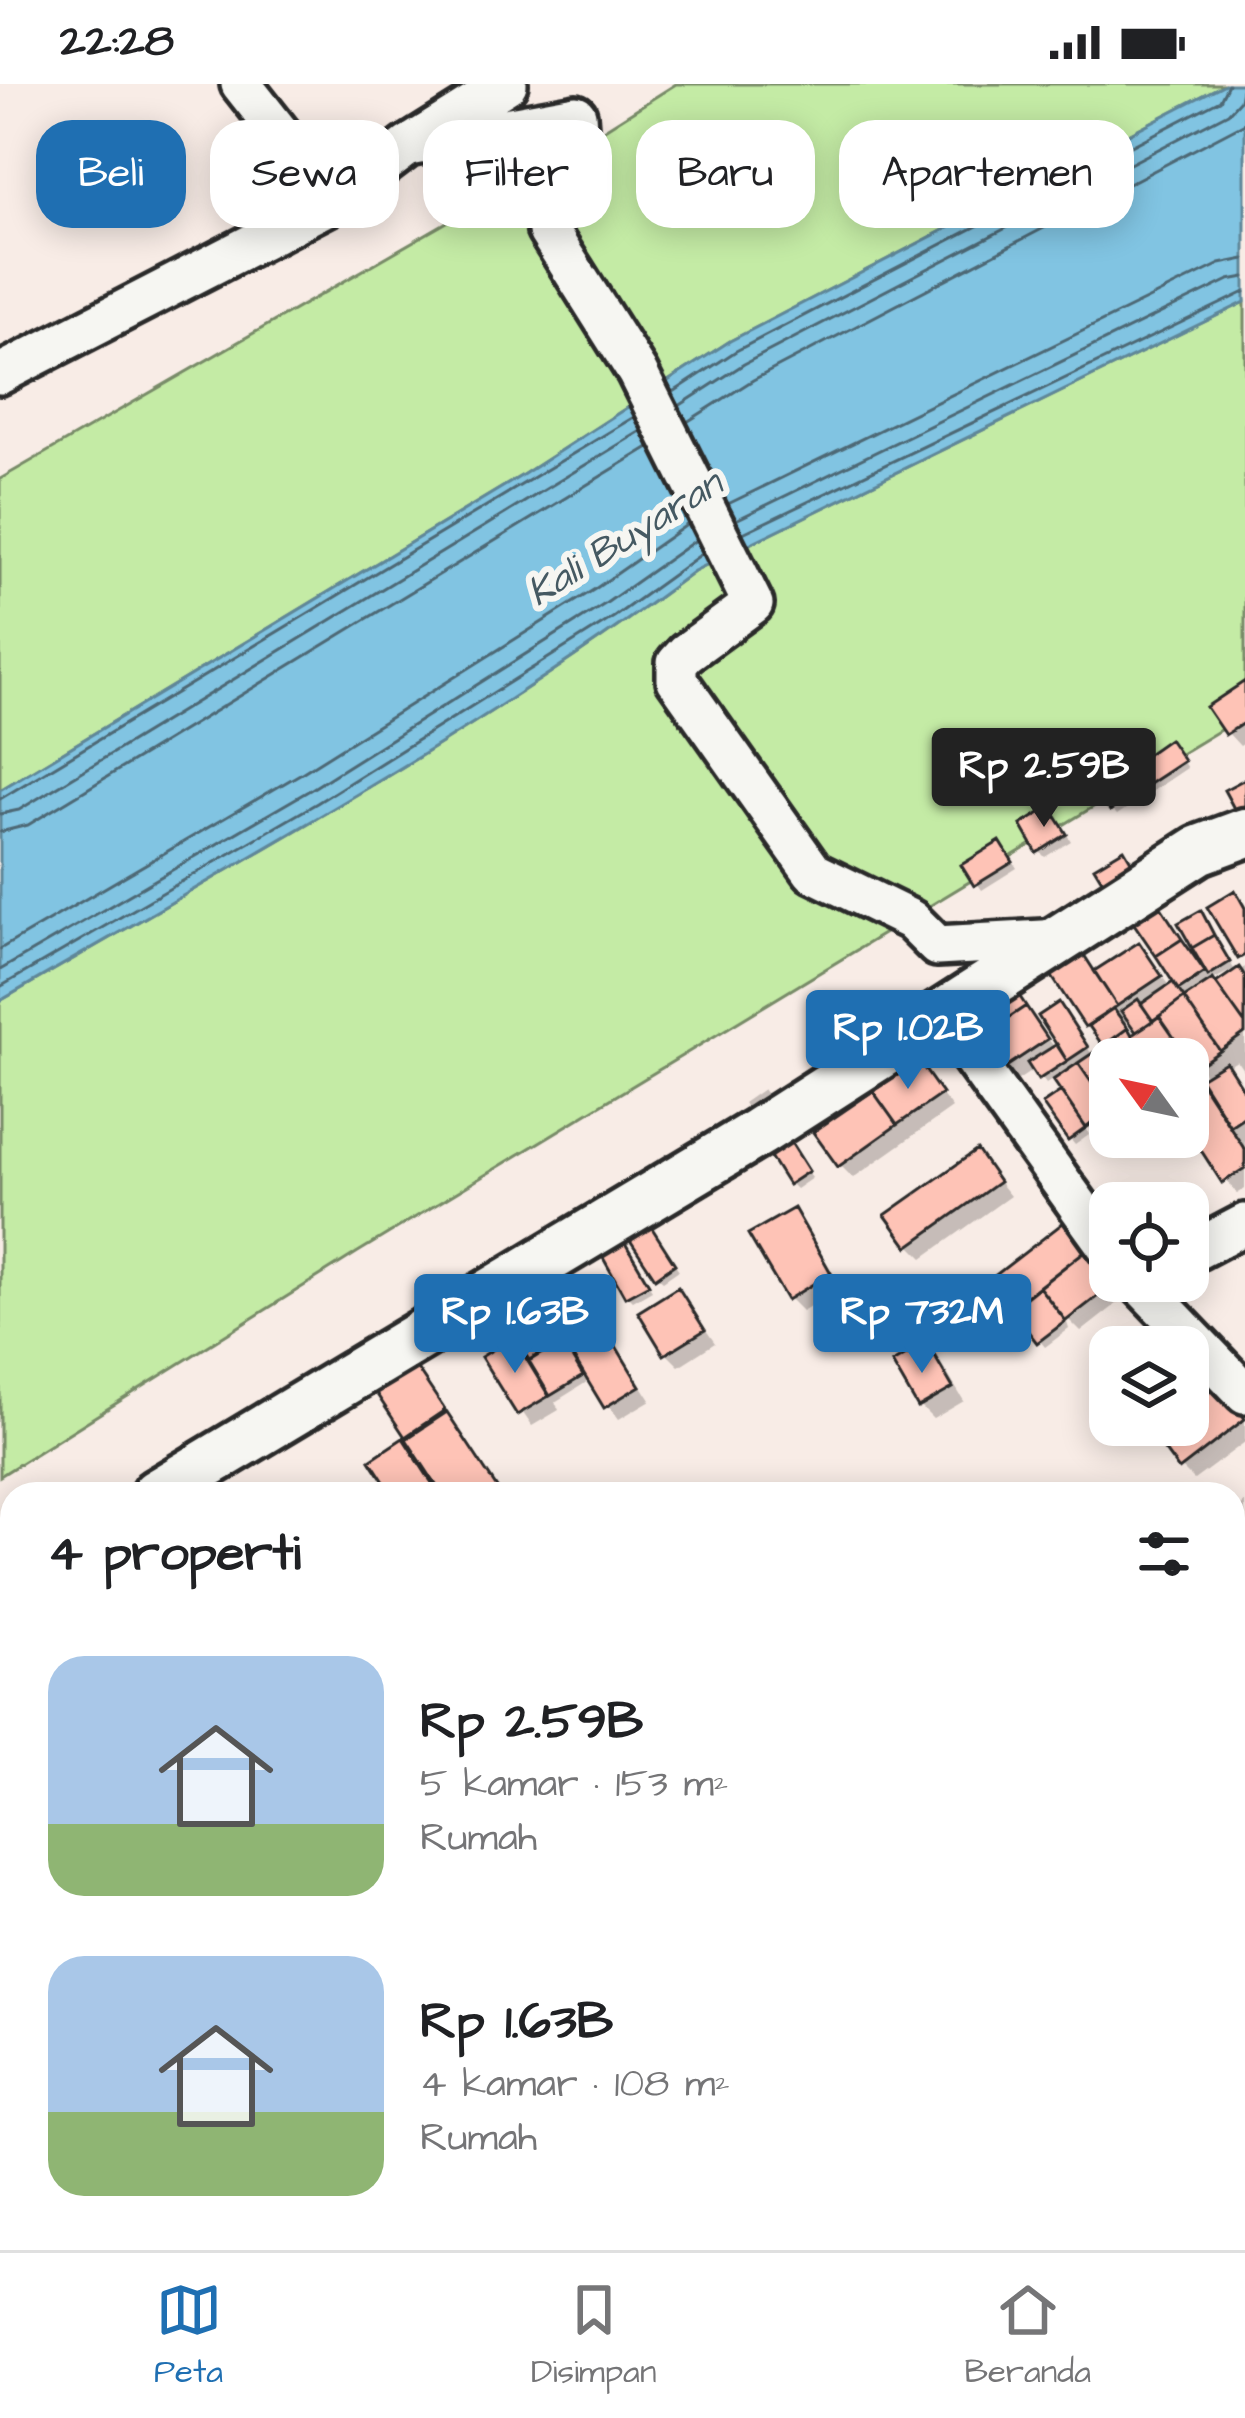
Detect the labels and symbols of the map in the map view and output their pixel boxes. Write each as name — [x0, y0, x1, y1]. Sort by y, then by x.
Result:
water label: Kali Buyaran — [517, 456, 736, 621]
pin: Rp 2.59B — [920, 728, 1168, 830]
pin: Rp 1.02B — [784, 990, 1032, 1092]
north arrow — [1089, 1038, 1209, 1158]
pin: Rp 1.63B — [391, 1274, 639, 1376]
pin: Rp 732M — [811, 1274, 1033, 1376]

